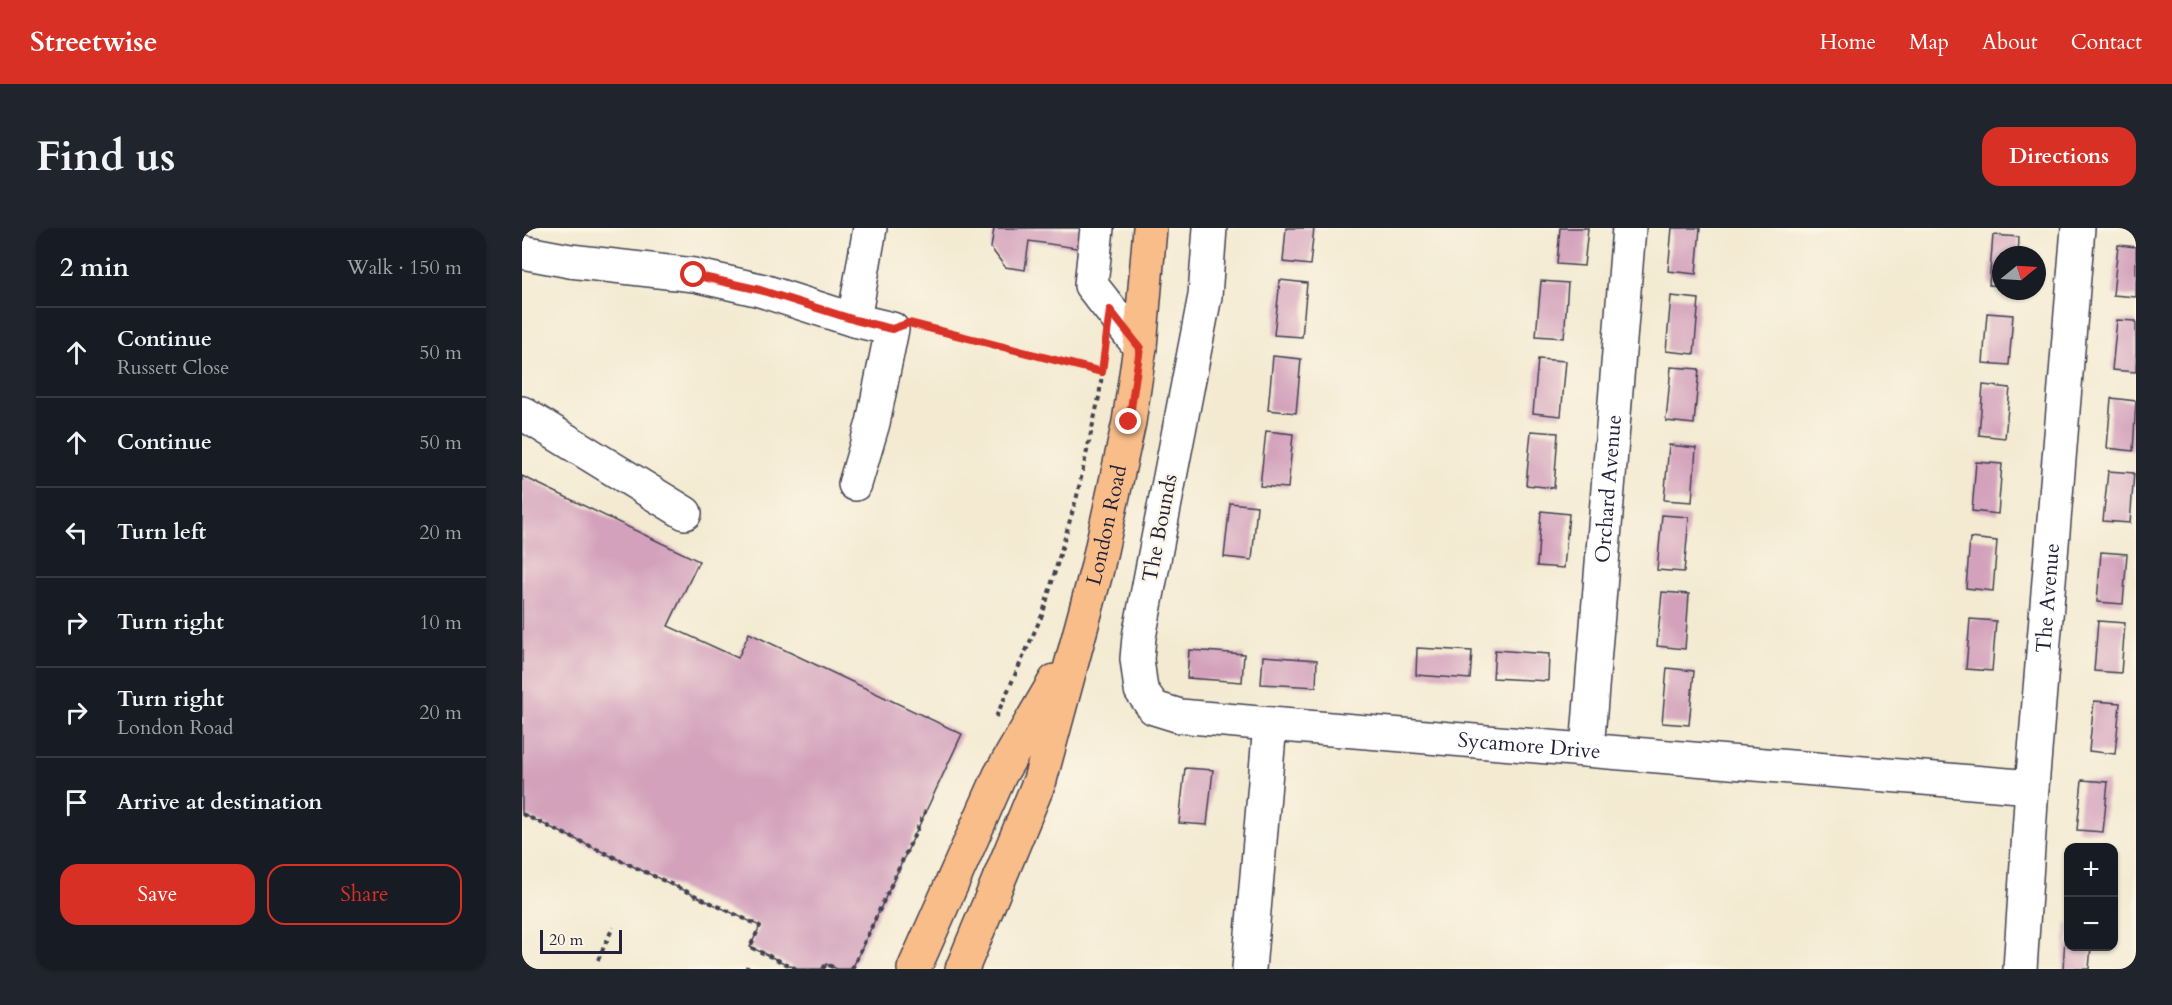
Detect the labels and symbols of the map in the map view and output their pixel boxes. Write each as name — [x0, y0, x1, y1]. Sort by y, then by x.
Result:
north arrow — [1992, 246, 2046, 300]
route start — [680, 261, 706, 287]
route end — [1115, 408, 1141, 434]
street label: Orchard Avenue — [1588, 414, 1628, 564]
street label: London Road — [1079, 462, 1134, 588]
street label: The Bounds — [1135, 472, 1185, 584]
street label: The Avenue — [2029, 542, 2067, 654]
street label: Sycamore Drive — [1457, 725, 1602, 766]
scale bar — [540, 927, 622, 954]

